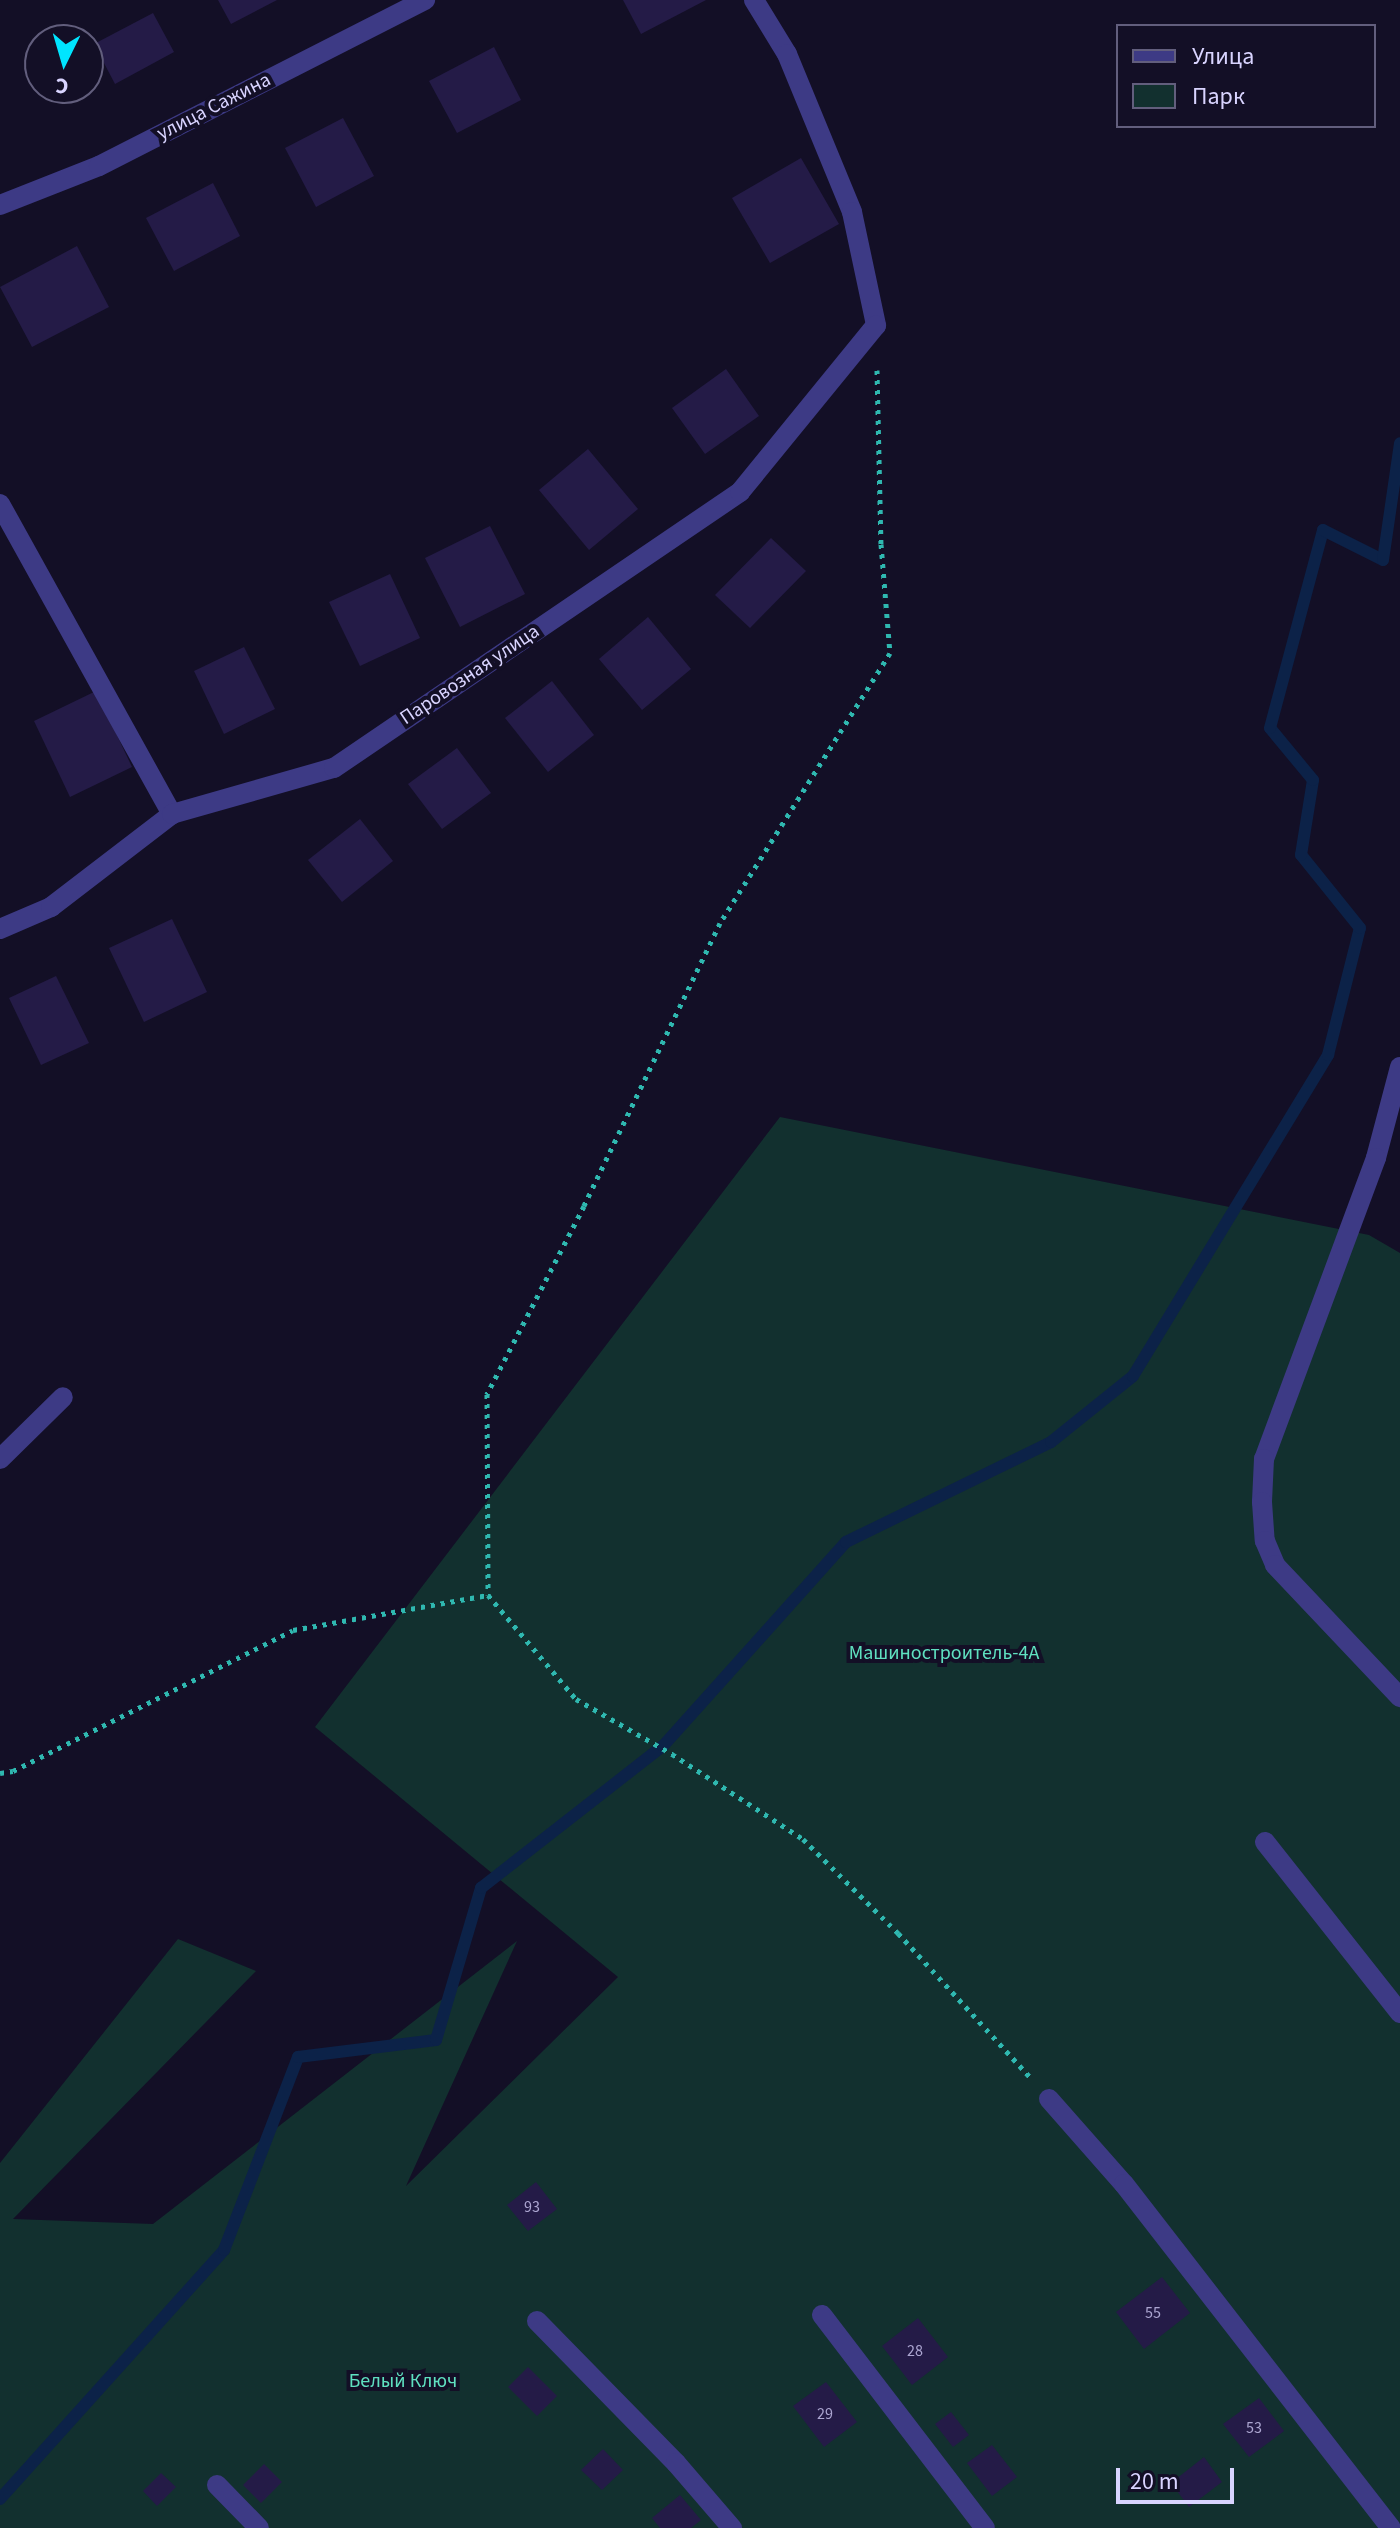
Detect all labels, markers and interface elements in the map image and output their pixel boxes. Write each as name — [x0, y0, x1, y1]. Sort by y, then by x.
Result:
north arrow — [24, 24, 104, 104]
legend — [1116, 24, 1376, 128]
text: Улица — [1192, 39, 1254, 74]
street label: улица Сажина — [153, 68, 275, 146]
text: С — [54, 69, 70, 102]
text: Парк — [1192, 79, 1245, 114]
street label: Паровозная улица — [396, 620, 544, 730]
park label: Машиностроитель-4А — [849, 1641, 1039, 1665]
house number: 93 — [524, 2197, 540, 2217]
house number: 55 — [1145, 2303, 1161, 2323]
house number: 28 — [907, 2341, 923, 2361]
park label: Белый Ключ — [349, 2369, 457, 2393]
house number: 29 — [817, 2404, 833, 2424]
house number: 53 — [1246, 2418, 1262, 2438]
scale bar — [1120, 2452, 1238, 2502]
text: 20 m — [1130, 2464, 1179, 2499]

